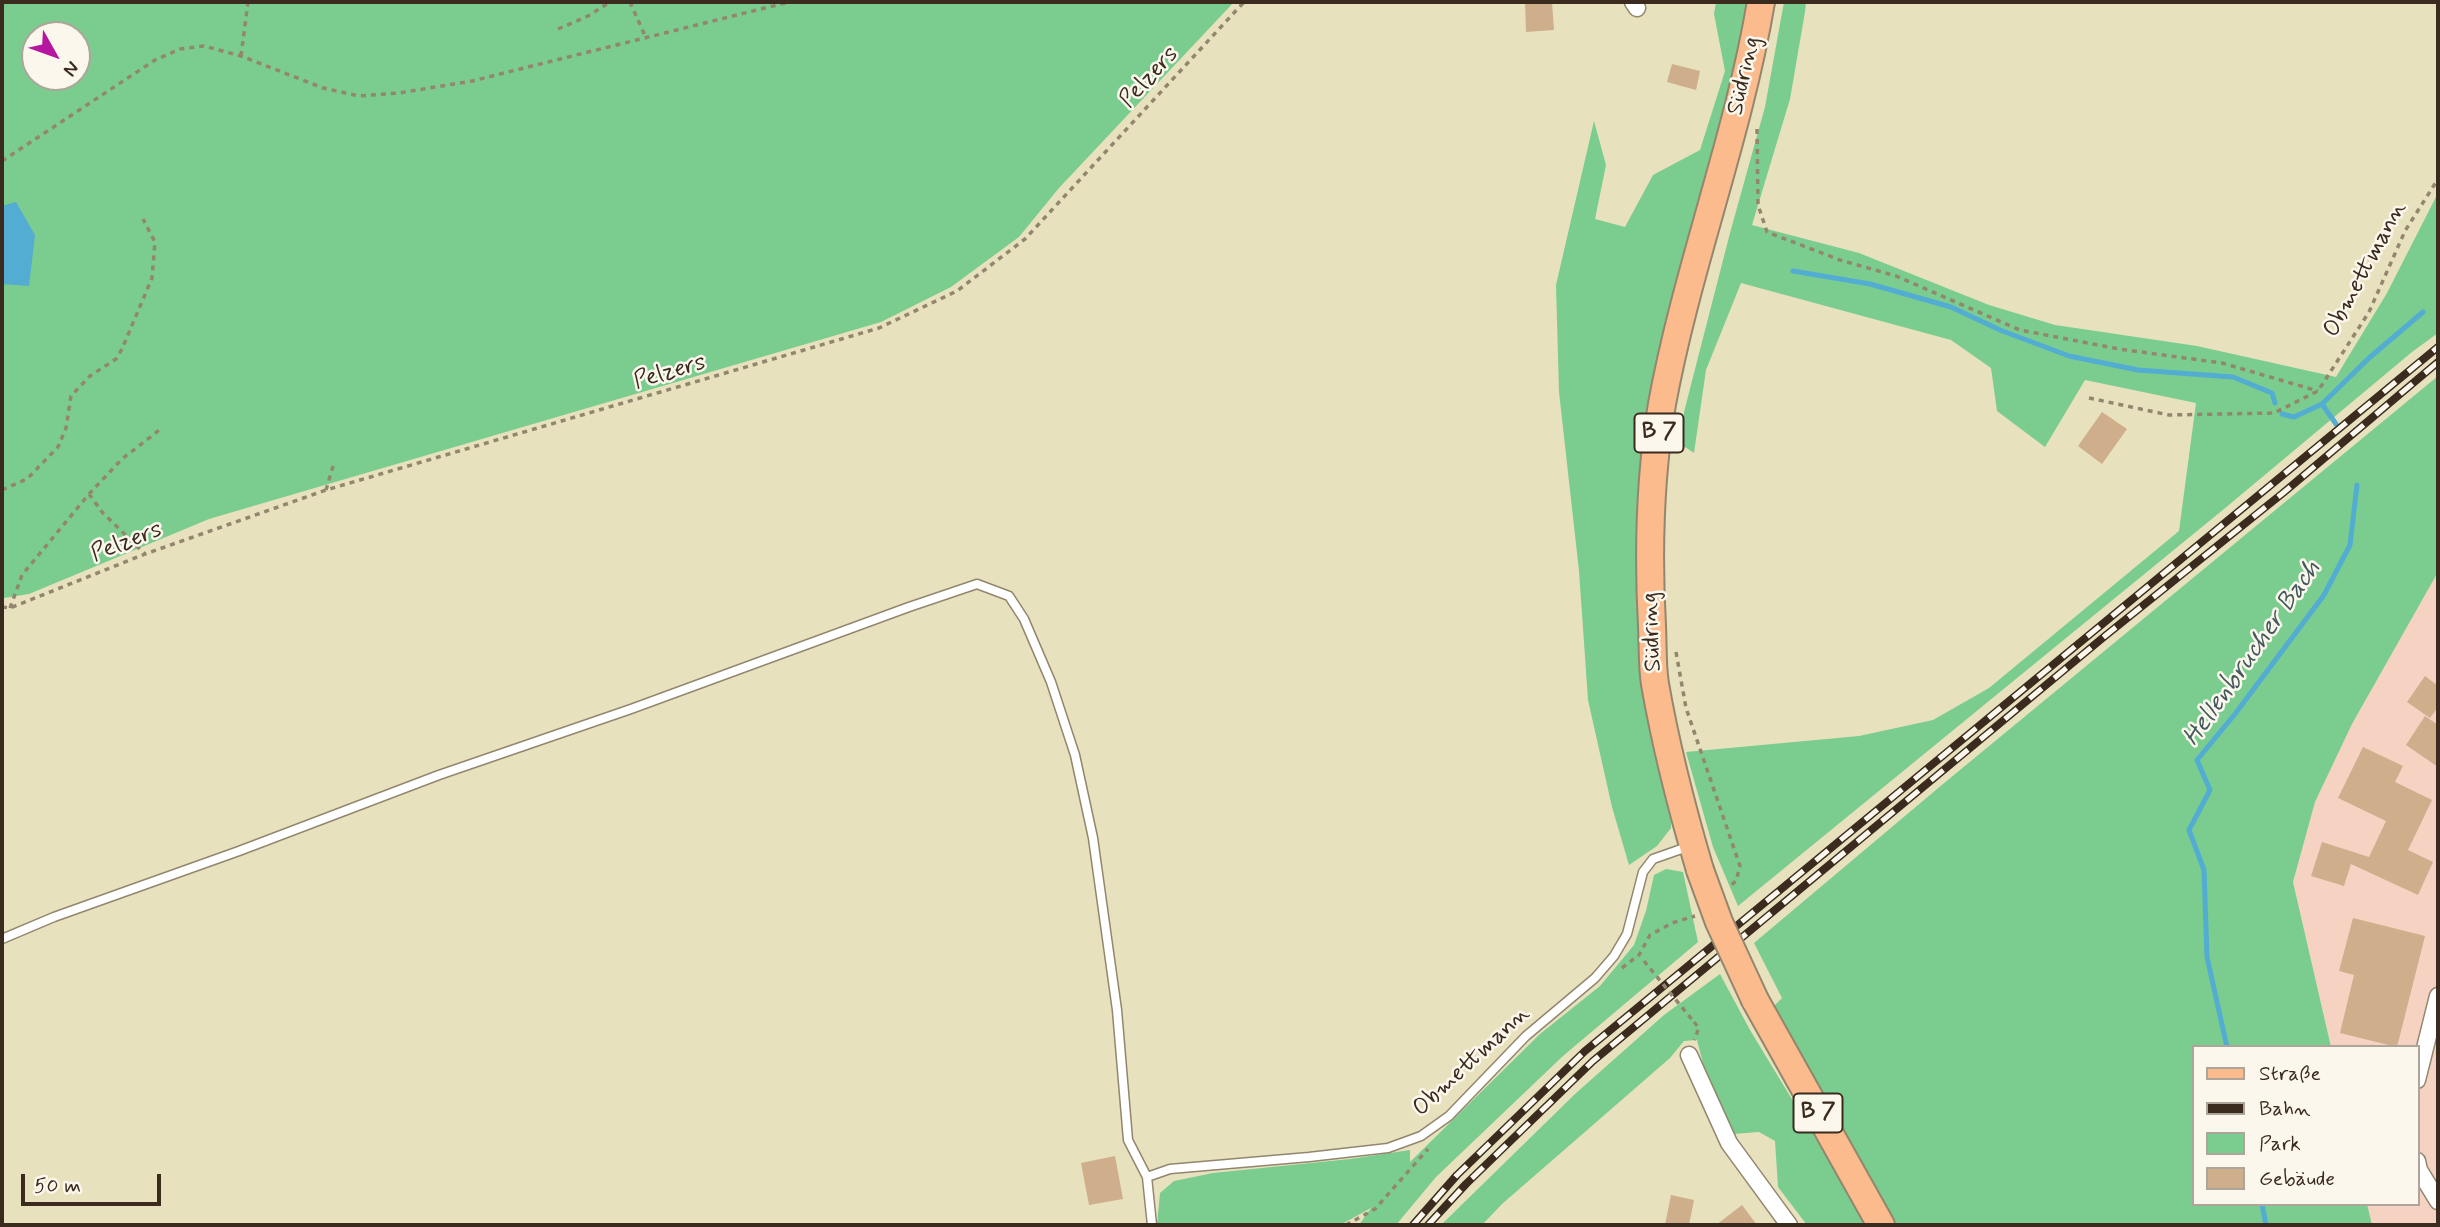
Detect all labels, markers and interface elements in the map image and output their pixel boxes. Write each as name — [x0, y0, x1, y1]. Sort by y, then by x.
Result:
north arrow — [21, 21, 91, 91]
street label: Südring — [1722, 34, 1768, 118]
street label: Pelzers — [1114, 41, 1186, 115]
text: N — [57, 56, 85, 81]
street label: Obmettmann — [2318, 197, 2414, 343]
street label: Pelzers — [631, 349, 709, 397]
road number: B 7 — [1634, 414, 1684, 452]
street label: Pelzers — [87, 516, 167, 570]
water label: Hellenbrucher Bach — [2177, 555, 2329, 753]
street label: Südring — [1637, 591, 1669, 673]
street label: Obmettmann — [1408, 1001, 1536, 1123]
legend — [2192, 1045, 2419, 1206]
text: Straße — [2259, 1060, 2321, 1088]
road number: B 7 — [1794, 1094, 1842, 1132]
text: Bahn — [2259, 1095, 2311, 1123]
text: Park — [2259, 1130, 2301, 1158]
scale bar — [24, 1160, 164, 1204]
text: Gebäude — [2259, 1165, 2335, 1193]
text: 50 m — [34, 1172, 81, 1200]

